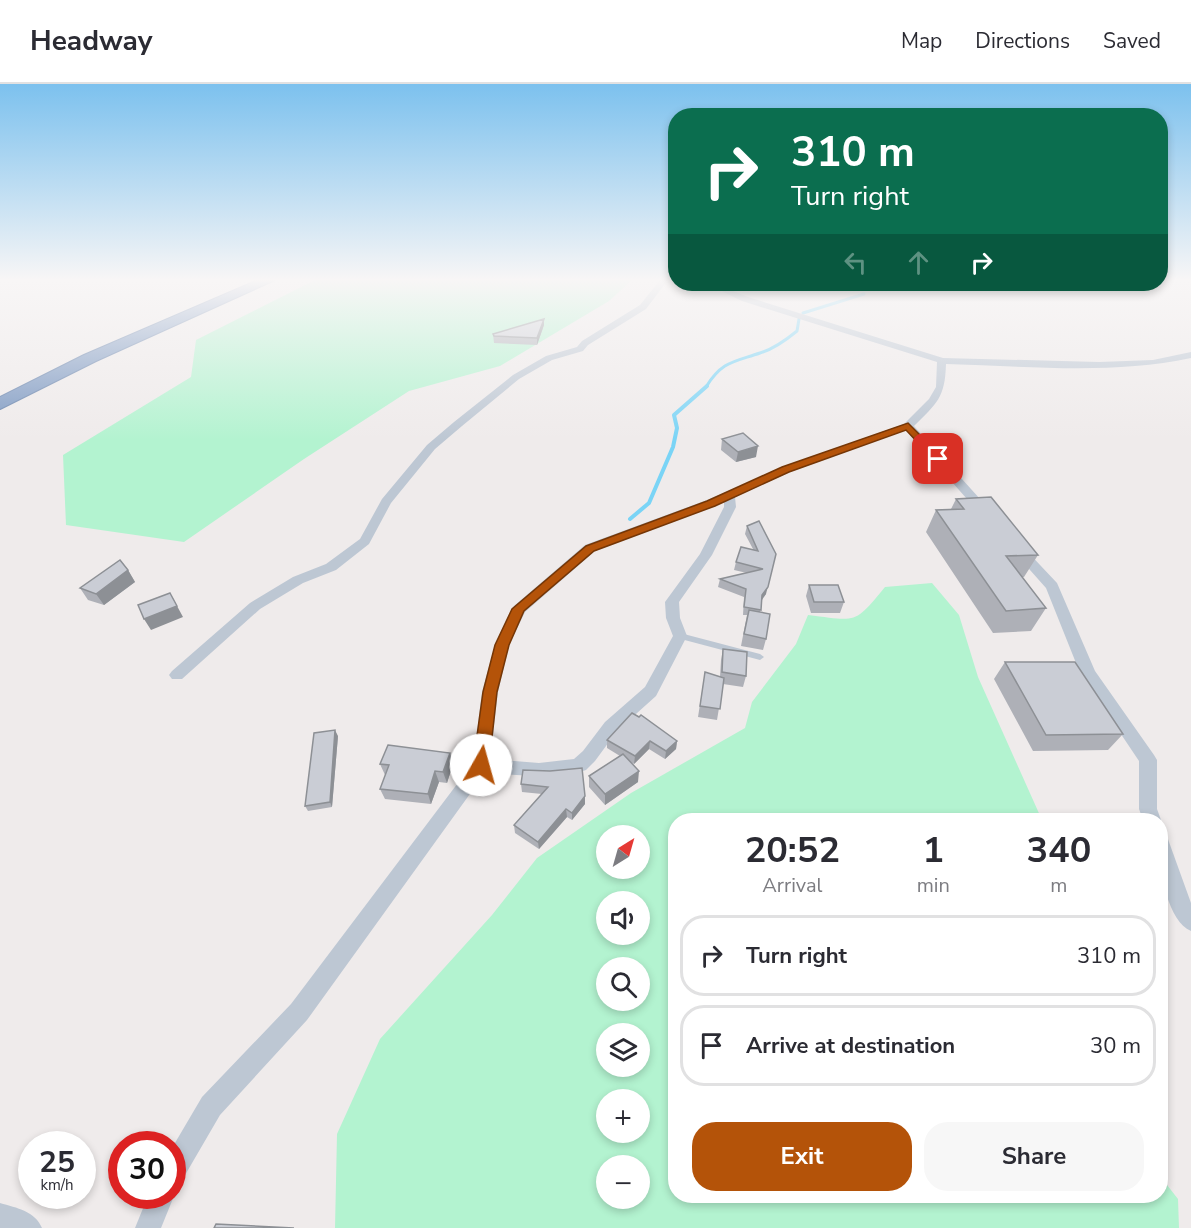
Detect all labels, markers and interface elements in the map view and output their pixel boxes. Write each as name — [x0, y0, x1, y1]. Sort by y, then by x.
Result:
text: Headway — [30, 22, 152, 60]
text: Map — [901, 27, 942, 55]
text: Directions — [975, 27, 1070, 55]
text: Saved — [1103, 27, 1161, 55]
text: 310 m — [791, 124, 915, 181]
icon: right — [692, 132, 770, 210]
text: Turn right — [791, 178, 909, 215]
icon: left — [839, 246, 872, 279]
icon: ahead — [902, 246, 935, 279]
icon: right — [965, 246, 998, 279]
pin — [912, 433, 963, 484]
icon: arrive — [921, 442, 954, 475]
position arrow — [449, 733, 513, 797]
north arrow — [596, 825, 650, 879]
map controls — [596, 825, 650, 1209]
text: 20:52 — [745, 826, 840, 875]
text: 1 — [922, 826, 944, 875]
text: 340 — [1026, 826, 1091, 875]
text: Arrival — [762, 872, 822, 899]
text: min — [917, 872, 950, 899]
text: m — [1050, 872, 1067, 899]
button: sound — [596, 891, 650, 945]
icon: right — [695, 939, 728, 972]
text: Turn right — [746, 941, 847, 971]
text: 310 m — [1077, 941, 1141, 971]
button: search — [596, 957, 650, 1011]
button: layers — [596, 1023, 650, 1077]
icon: arrive — [695, 1029, 728, 1062]
text: Arrive at destination — [746, 1031, 955, 1061]
text: 30 m — [1090, 1031, 1141, 1061]
button: + — [596, 1089, 650, 1143]
button: Exit — [692, 1122, 912, 1191]
button: Share — [924, 1122, 1144, 1191]
speed limit sign: 30 — [108, 1131, 186, 1209]
text: 25 — [39, 1142, 75, 1183]
button: − — [596, 1155, 650, 1209]
text: km/h — [40, 1175, 74, 1195]

